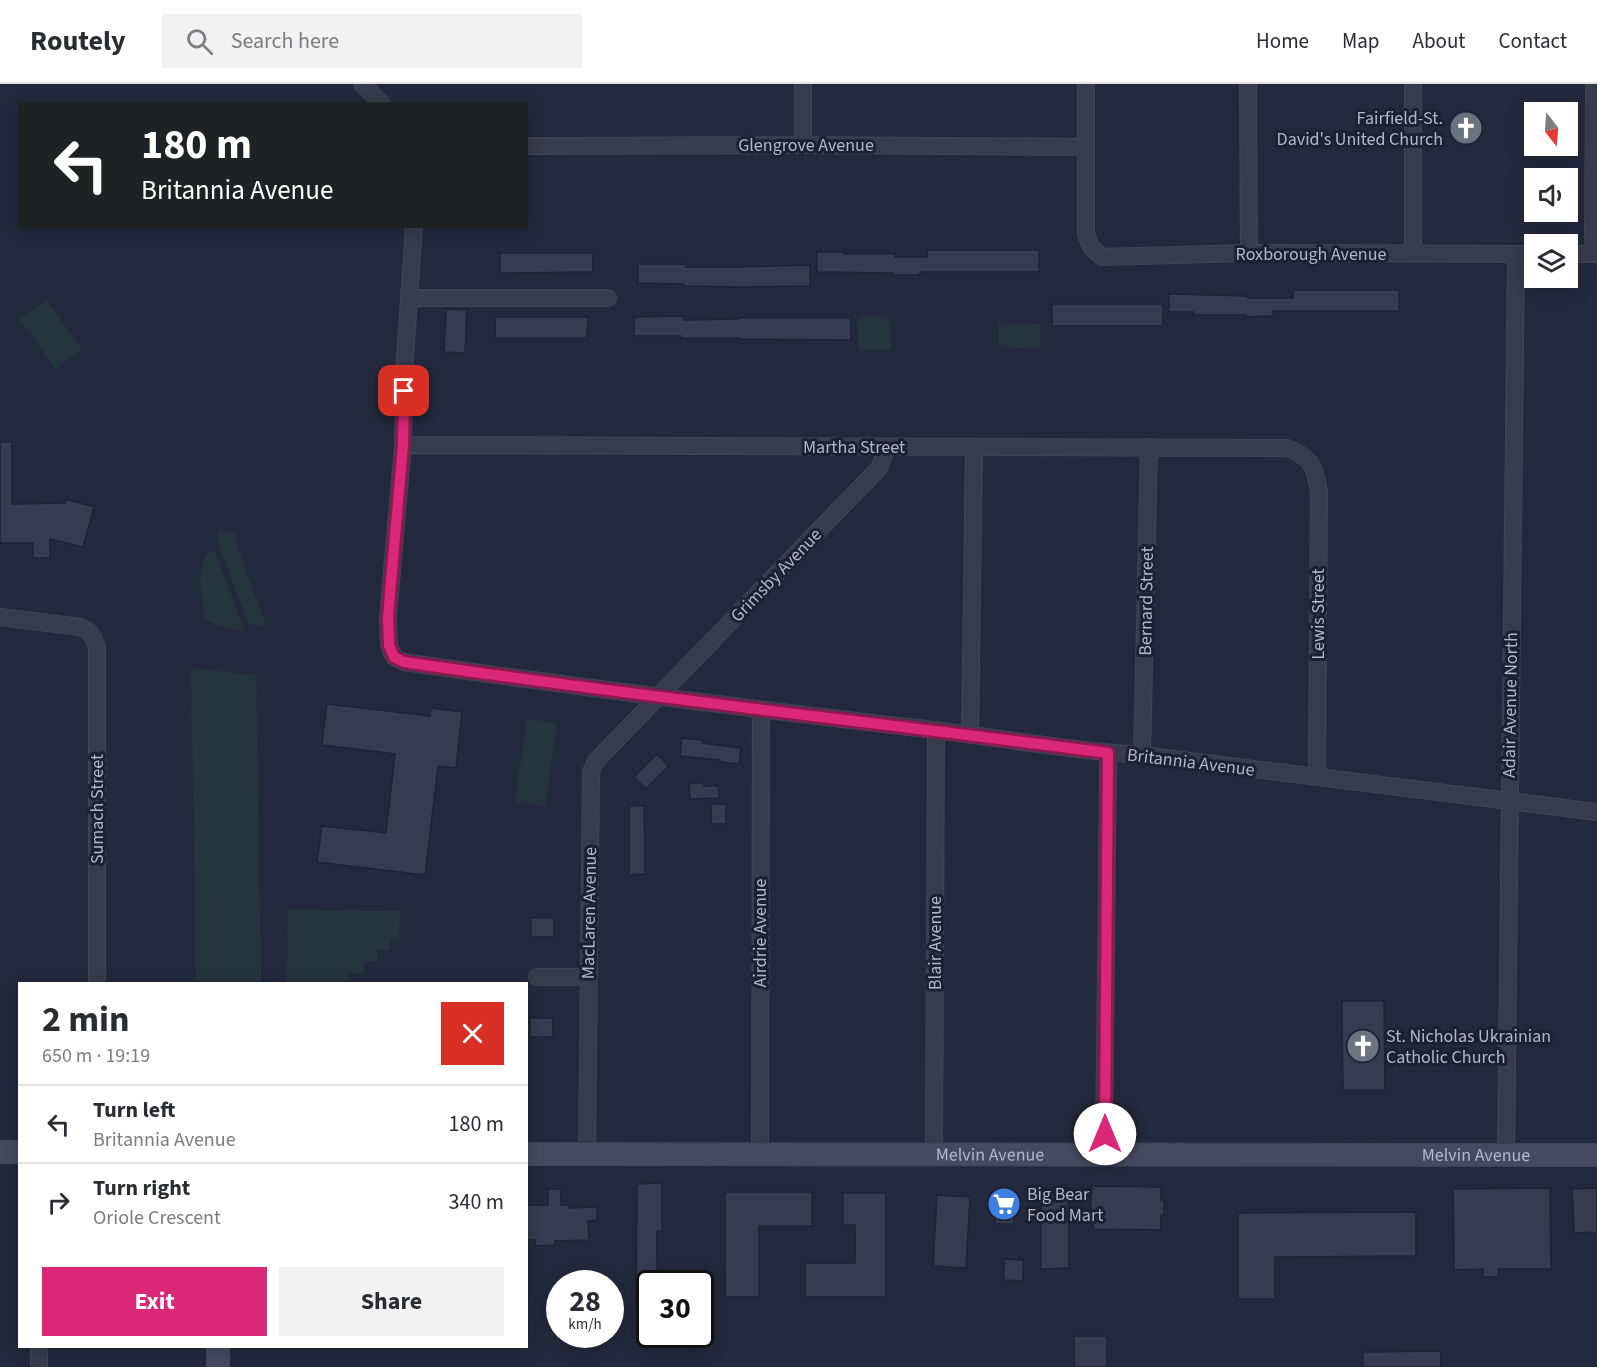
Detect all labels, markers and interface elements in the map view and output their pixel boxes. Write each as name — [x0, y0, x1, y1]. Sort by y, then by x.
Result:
search box — [162, 14, 582, 68]
text: Routely — [30, 21, 126, 61]
icon: search — [183, 25, 216, 58]
text: Search here — [231, 25, 339, 57]
text: Home — [1256, 26, 1309, 56]
text: Map — [1342, 26, 1380, 56]
text: About — [1413, 26, 1465, 56]
text: Contact — [1498, 26, 1567, 56]
north arrow — [1524, 102, 1578, 156]
map controls — [1524, 102, 1578, 288]
place label: Fairfield-St. David's United Church — [1277, 106, 1443, 152]
church icon: Fairfield-St. David's United Church — [1448, 110, 1484, 146]
text: 180 m — [141, 115, 252, 175]
icon: left — [42, 126, 120, 204]
street label: Glengrove Avenue — [738, 133, 874, 158]
button: sound — [1524, 168, 1578, 222]
text: Britannia Avenue — [141, 171, 333, 210]
button: layers — [1524, 234, 1578, 288]
street label: Roxborough Avenue — [1236, 242, 1386, 267]
pin — [378, 365, 429, 416]
icon: arrive — [387, 374, 420, 407]
street label: Martha Street — [803, 435, 905, 460]
street label: Grimsby Avenue — [725, 523, 828, 628]
street label: Bernard Street — [1133, 546, 1160, 656]
street label: Lewis Street — [1306, 568, 1331, 660]
street label: Adair Avenue North — [1497, 632, 1524, 778]
street label: Britannia Avenue — [1126, 742, 1256, 783]
street label: Sumach Street — [85, 754, 110, 864]
street label: MacLaren Avenue — [576, 847, 603, 979]
street label: Airdrie Avenue — [748, 878, 773, 987]
street label: Blair Avenue — [923, 896, 948, 990]
text: 2 min — [42, 994, 130, 1045]
button: close — [441, 1002, 504, 1065]
place label: St. Nicholas Ukrainian Catholic Church — [1386, 1024, 1551, 1070]
church icon: St. Nicholas Ukrainian Catholic Church — [1345, 1028, 1381, 1064]
text: 650 m · 19:19 — [42, 1042, 150, 1070]
text: Turn left — [93, 1094, 175, 1126]
position arrow — [1073, 1102, 1137, 1166]
icon: left — [42, 1108, 75, 1141]
text: 180 m — [449, 1108, 504, 1140]
text: Britannia Avenue — [93, 1126, 236, 1154]
street label: Melvin Avenue — [936, 1142, 1044, 1167]
street label: Melvin Avenue — [1422, 1143, 1530, 1168]
text: Turn right — [93, 1172, 190, 1204]
place label: Big Bear Food Mart — [1027, 1182, 1103, 1228]
icon: right — [42, 1186, 75, 1219]
text: 340 m — [449, 1186, 504, 1218]
supermarket icon: Big Bear Food Mart — [986, 1186, 1022, 1222]
text: Oriole Crescent — [93, 1204, 221, 1232]
button: Exit — [42, 1267, 267, 1336]
button: Share — [279, 1267, 504, 1336]
speed limit sign: 30 — [636, 1270, 714, 1348]
text: 28 — [569, 1280, 601, 1323]
text: km/h — [568, 1314, 602, 1335]

